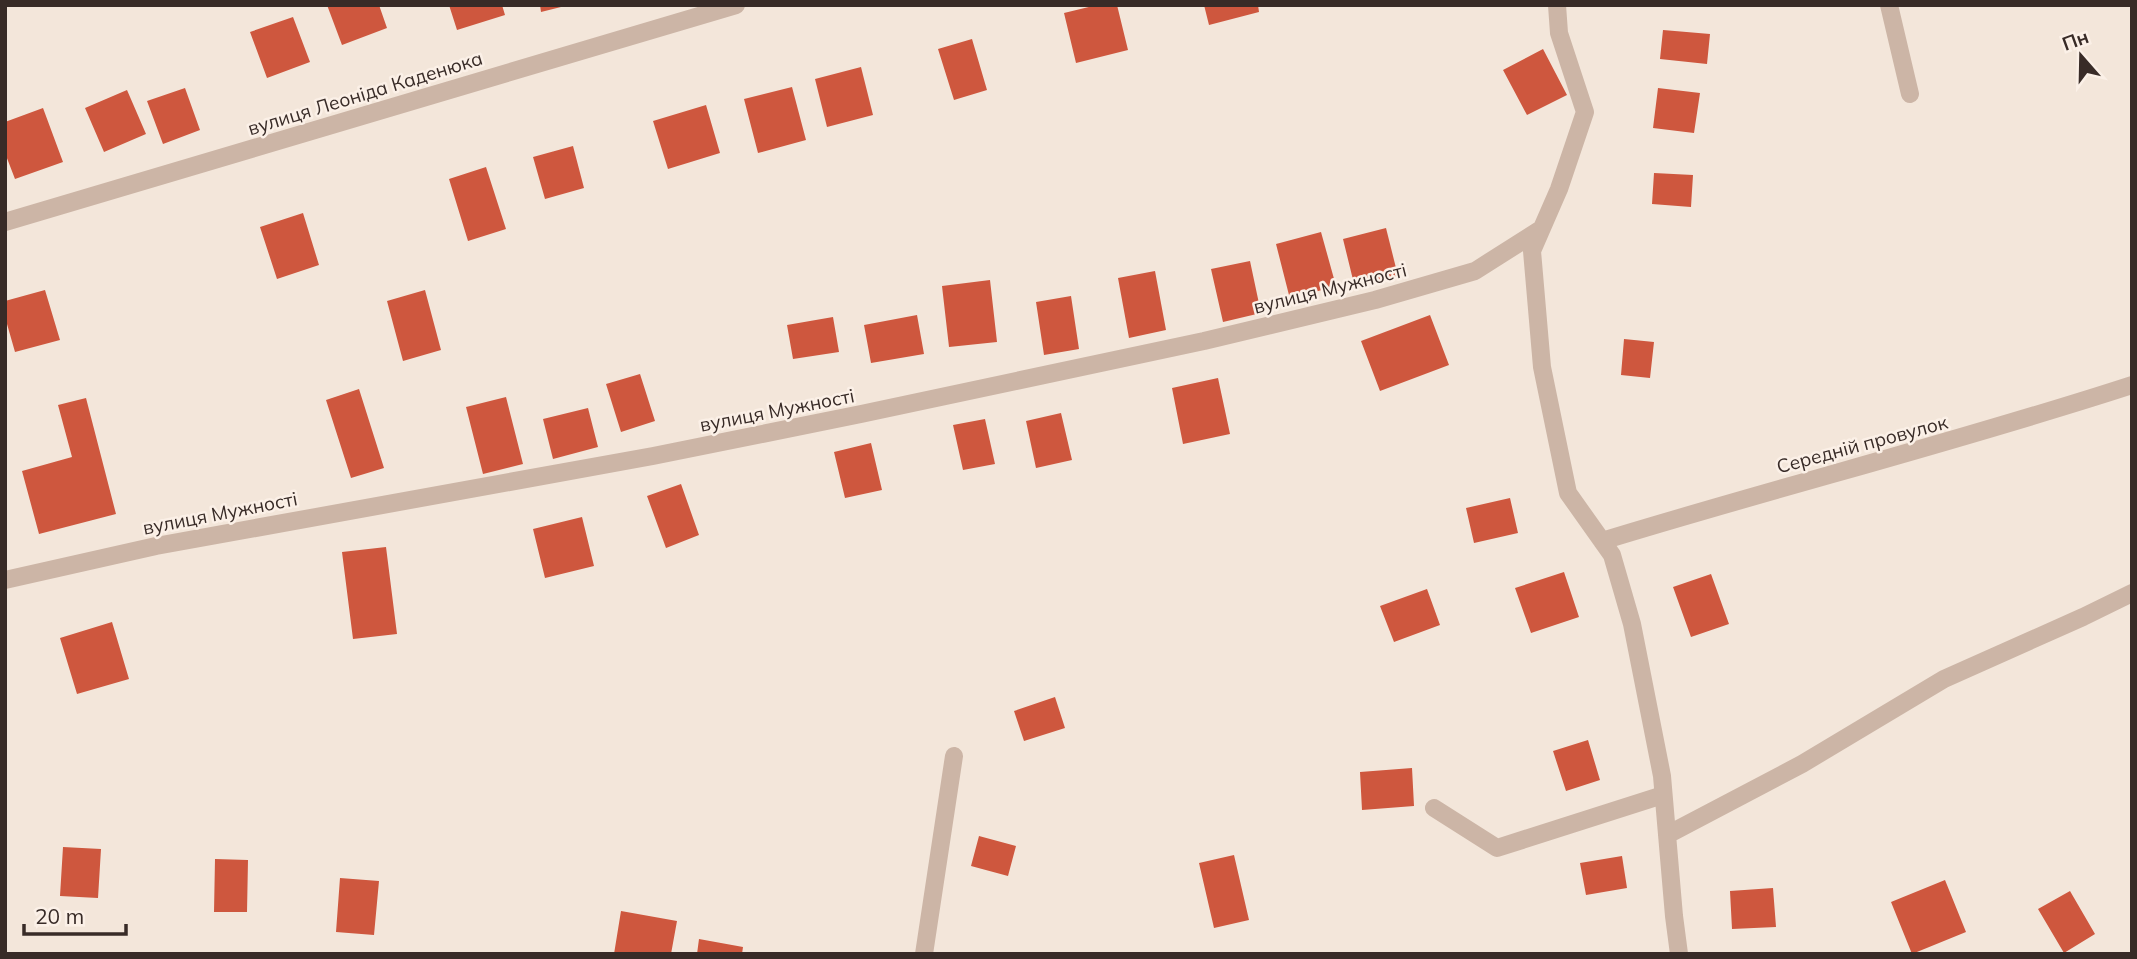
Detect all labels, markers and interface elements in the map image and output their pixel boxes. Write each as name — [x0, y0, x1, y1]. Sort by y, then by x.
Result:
north arrow — [2046, 21, 2116, 91]
text: Пн — [2059, 24, 2092, 56]
street label: вулиця Леоніда Каденюка — [245, 46, 485, 140]
street label: вулиця Мужності — [1251, 257, 1409, 319]
street label: вулиця Мужності — [698, 383, 856, 437]
street label: Середній провулок — [1774, 409, 1951, 478]
street label: вулиця Мужності — [141, 486, 299, 540]
scale bar — [24, 892, 126, 936]
text: 20 m — [35, 903, 84, 929]

